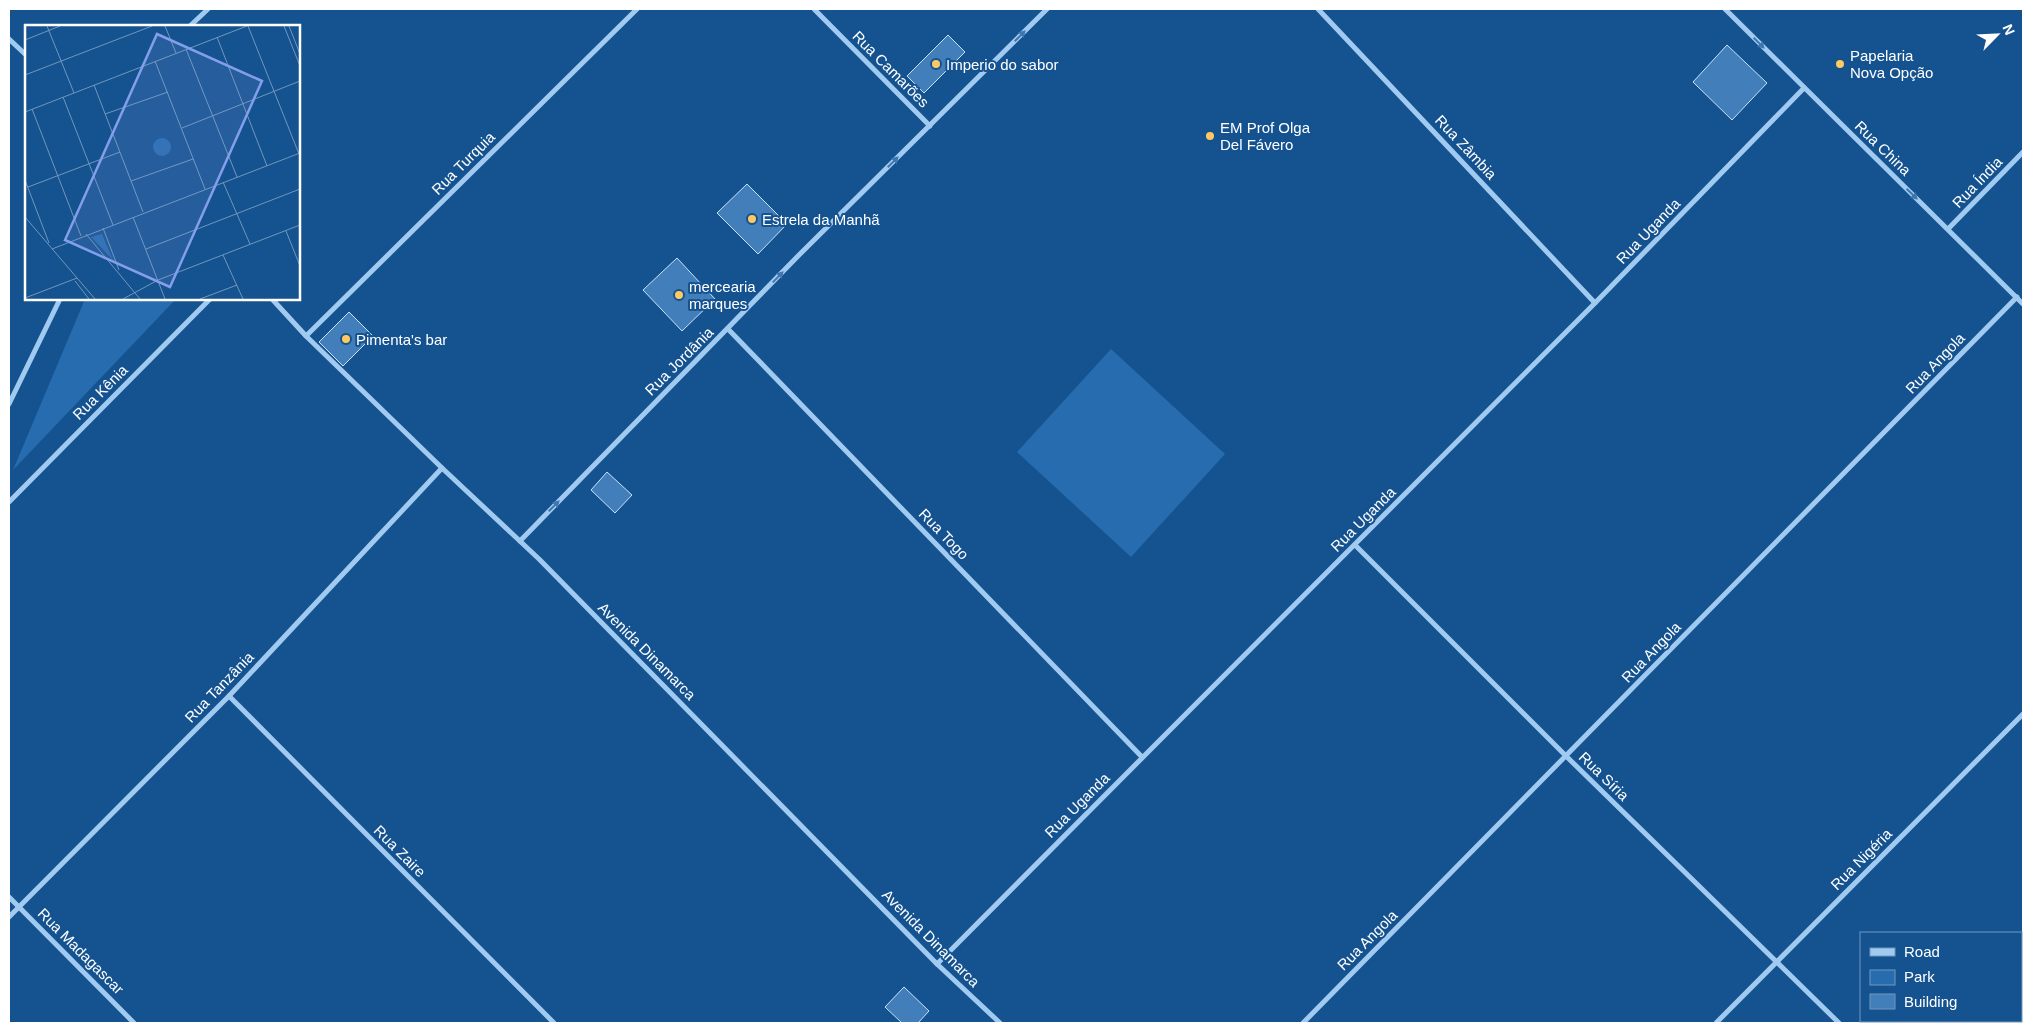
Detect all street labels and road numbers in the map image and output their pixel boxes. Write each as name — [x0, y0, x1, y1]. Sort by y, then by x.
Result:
street label: Rua Camarões — [849, 27, 933, 111]
street label: Rua Zâmbia — [1432, 111, 1501, 183]
street label: Rua China — [1852, 117, 1915, 179]
street label: Rua Turquia — [428, 128, 498, 198]
street label: Rua Índia — [1949, 153, 2006, 211]
street label: Rua Uganda — [1613, 194, 1684, 267]
street label: Rua Jordânia — [641, 323, 717, 399]
street label: Rua Angola — [1902, 329, 1969, 397]
street label: Rua Kênia — [69, 361, 131, 423]
street label: Rua Uganda — [1327, 483, 1399, 555]
street label: Rua Togo — [916, 505, 972, 563]
street label: Avenida Dinamarca — [595, 599, 700, 704]
street label: Rua Angola — [1618, 618, 1685, 686]
street label: Rua Tanzânia — [181, 648, 257, 726]
street label: Rua Síria — [1576, 748, 1633, 804]
street label: Rua Uganda — [1041, 769, 1113, 841]
street label: Rua Zaire — [371, 822, 429, 880]
street label: Rua Nigéria — [1827, 825, 1895, 893]
street label: Avenida Dinamarca — [879, 886, 984, 991]
street label: Rua Madagascar — [35, 905, 127, 997]
street label: Rua Angola — [1334, 906, 1401, 973]

